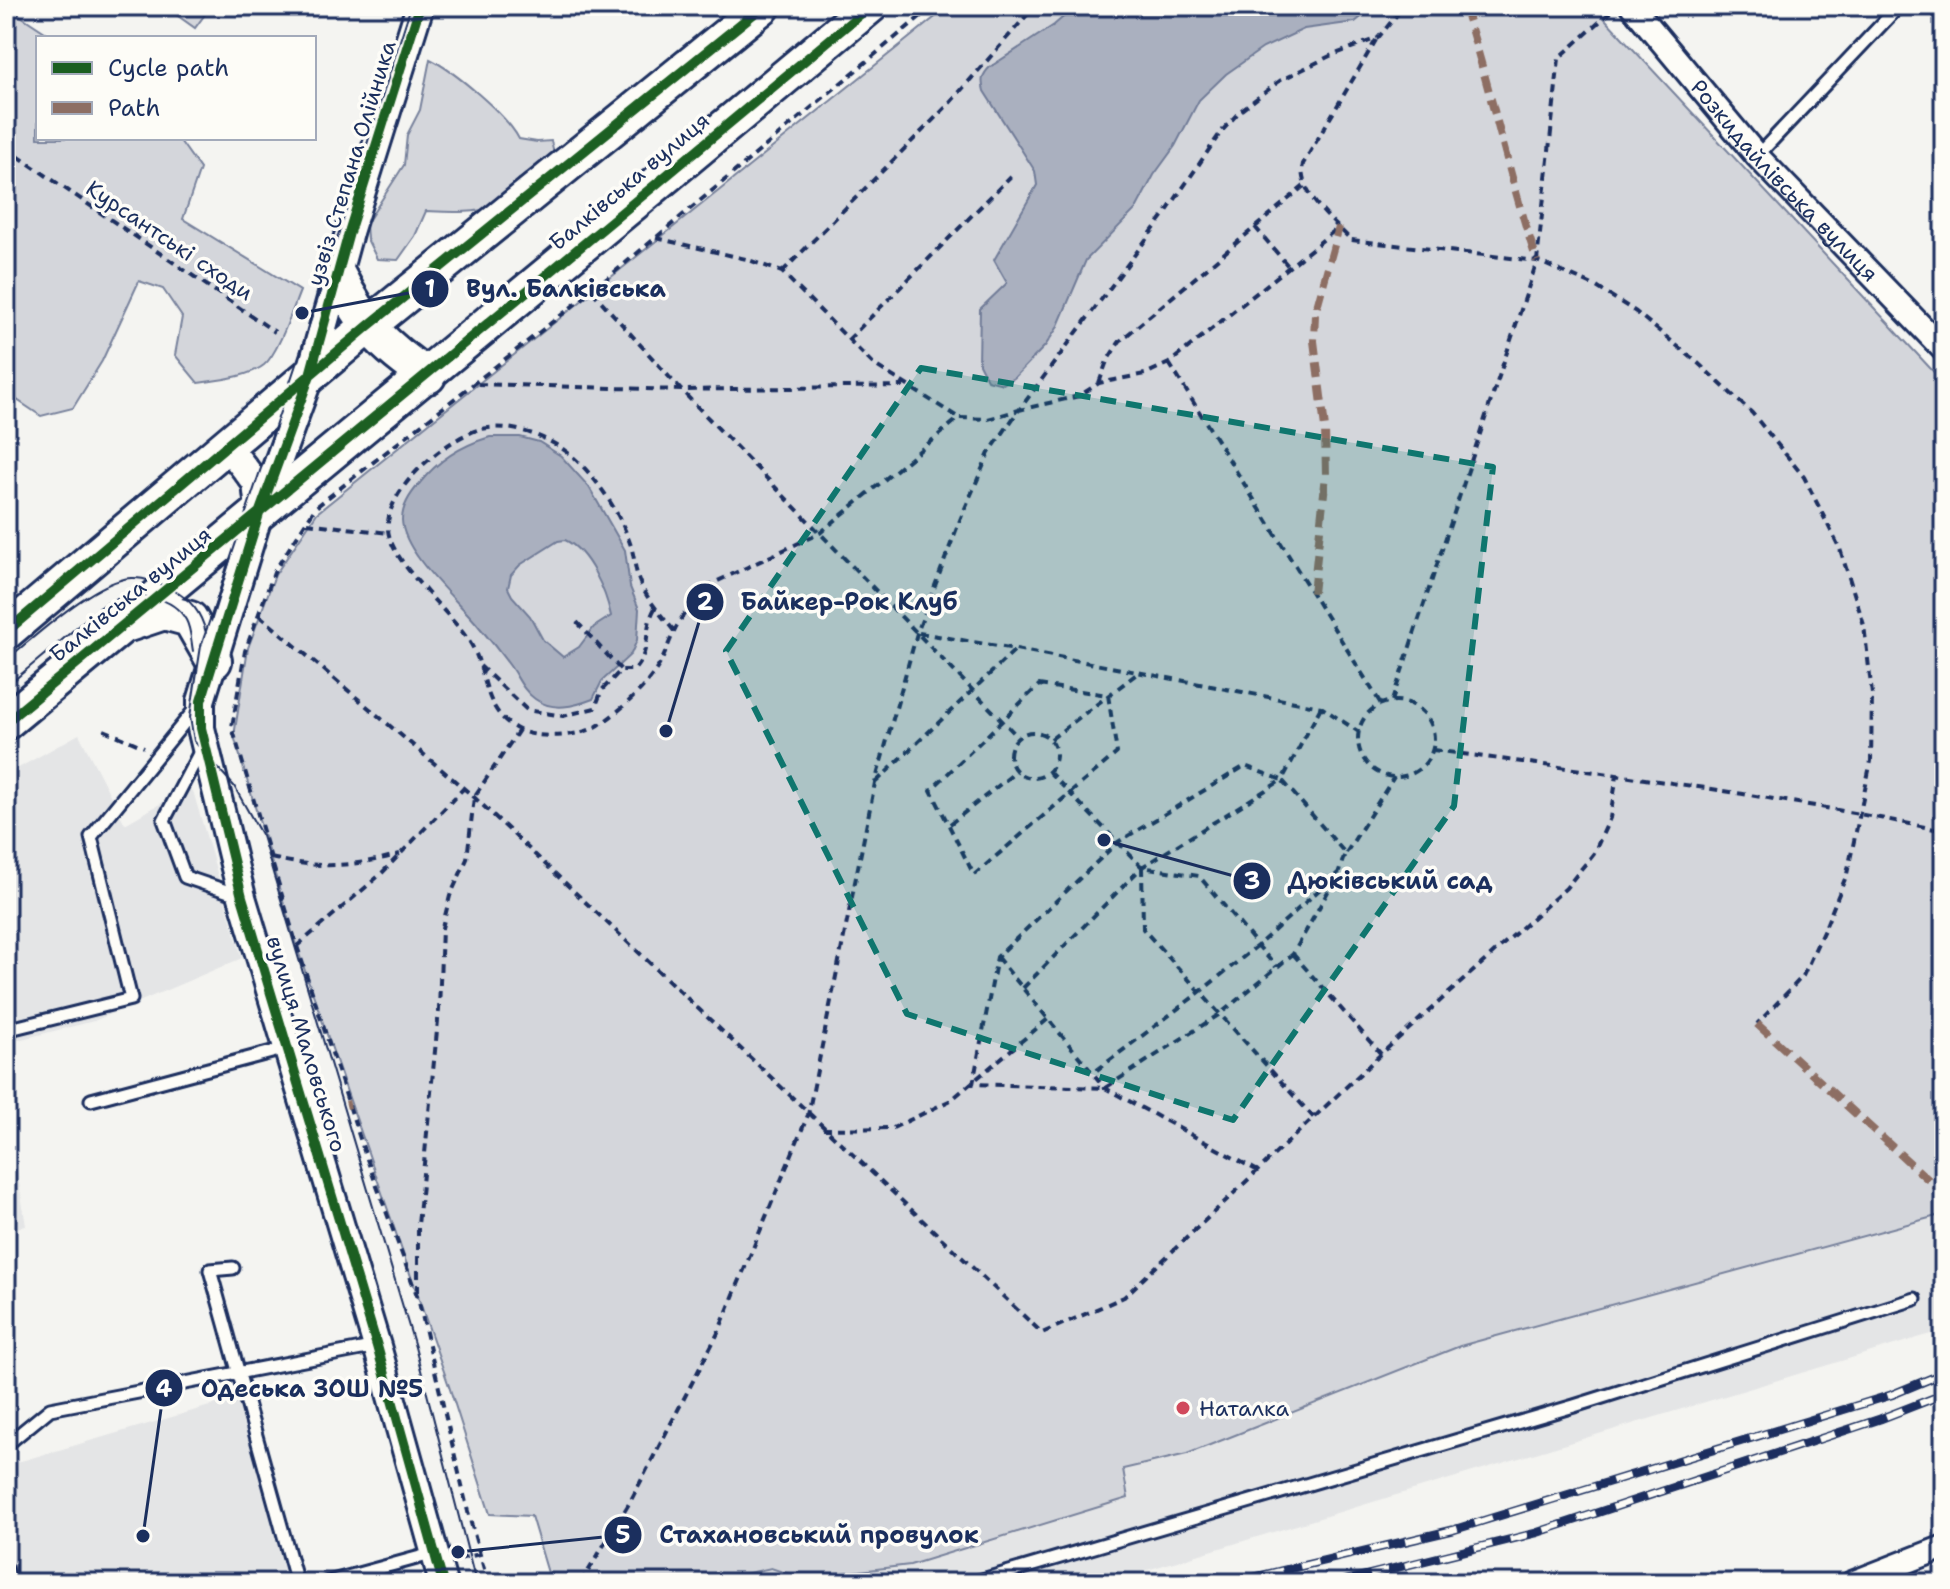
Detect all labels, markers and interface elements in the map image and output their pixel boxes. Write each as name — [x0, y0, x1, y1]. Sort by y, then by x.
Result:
legend — [36, 36, 316, 140]
street label: узвіз Степана Олійника — [300, 37, 403, 289]
text: Cycle path — [108, 52, 229, 84]
street label: Розкидайлівська вулиця — [1684, 74, 1884, 288]
text: Path — [108, 92, 160, 124]
street label: Балківська вулиця — [543, 106, 715, 257]
street label: Курсантські сходи — [80, 174, 259, 307]
callout: Вул. Балківська — [410, 265, 682, 313]
text: 1 — [425, 273, 435, 305]
text: Вул. Балківська — [466, 273, 667, 305]
street label: Балківська вулиця — [43, 520, 217, 669]
callout: Байкер-Рок Клуб — [685, 578, 974, 626]
text: 2 — [697, 586, 714, 618]
text: Байкер-Рок Клуб — [741, 586, 958, 618]
callout: Дюківський сад — [1232, 857, 1509, 905]
text: 3 — [1244, 865, 1260, 897]
text: Дюківський сад — [1288, 865, 1493, 897]
street label: вулиця Маловського — [260, 932, 353, 1156]
callout: Одеська ЗОШ №5 — [144, 1364, 439, 1412]
text: 4 — [156, 1373, 173, 1405]
text: Одеська ЗОШ №5 — [201, 1373, 423, 1405]
place label: Наталка — [1199, 1394, 1289, 1423]
marker: Наталка — [1174, 1399, 1192, 1417]
callout: Стахановський провулок — [603, 1511, 995, 1559]
text: 5 — [616, 1519, 631, 1551]
text: Стахановський провулок — [659, 1519, 979, 1551]

